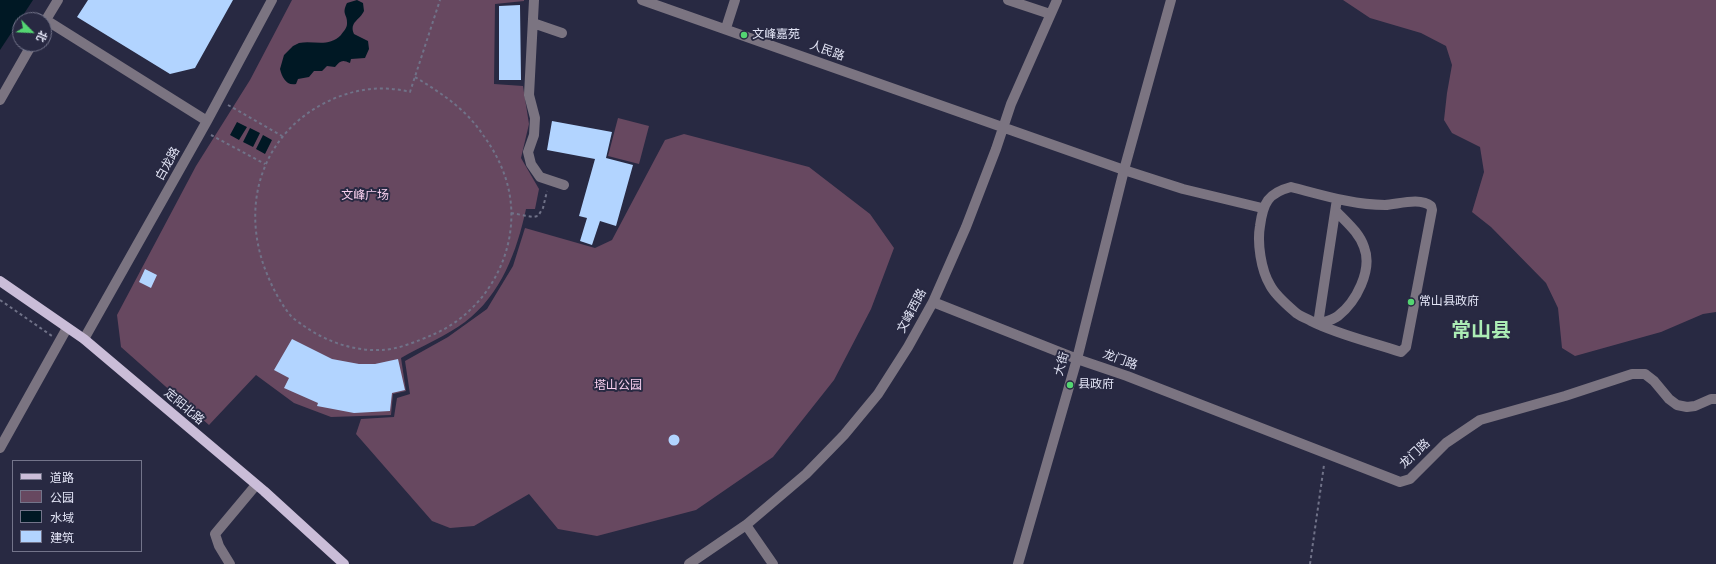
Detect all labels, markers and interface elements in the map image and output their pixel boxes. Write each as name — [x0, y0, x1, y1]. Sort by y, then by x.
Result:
north arrow — [12, 12, 52, 52]
place label: 文峰嘉苑 — [752, 28, 800, 42]
text: 北 — [34, 29, 50, 44]
marker: 文峰嘉苑 — [739, 30, 749, 40]
street label: 人民路 — [808, 38, 846, 64]
street label: 白龙路 — [153, 145, 183, 183]
park label: 文峰广场 — [341, 189, 389, 203]
street label: 文峰西路 — [894, 286, 930, 336]
place label: 常山县政府 — [1419, 295, 1479, 309]
marker: 常山县政府 — [1406, 297, 1416, 307]
district label: 常山县 — [1451, 319, 1511, 343]
street label: 龙门路 — [1101, 347, 1139, 373]
street label: 大街 — [1052, 351, 1072, 377]
place label: 县政府 — [1078, 378, 1114, 392]
park label: 塔山公园 — [594, 379, 642, 393]
marker: 县政府 — [1065, 380, 1075, 390]
street label: 定阳北路 — [161, 386, 207, 428]
street label: 龙门路 — [1397, 436, 1433, 472]
legend — [12, 460, 142, 552]
text: 道路 — [50, 471, 74, 485]
text: 公园 — [50, 491, 74, 505]
text: 水域 — [50, 511, 74, 525]
text: 建筑 — [50, 531, 74, 545]

